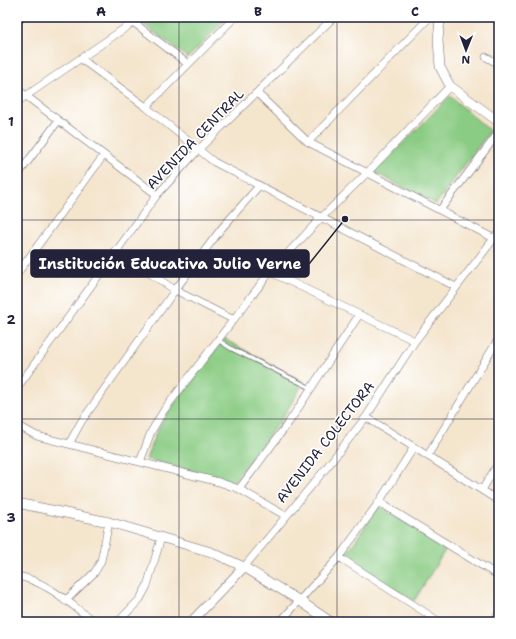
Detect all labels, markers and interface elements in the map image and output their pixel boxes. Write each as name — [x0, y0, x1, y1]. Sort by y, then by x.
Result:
text: A — [96, 3, 106, 20]
text: B — [254, 3, 262, 20]
text: C — [411, 3, 419, 20]
north arrow — [446, 30, 486, 70]
text: N — [461, 52, 470, 67]
street label: AVENIDA CENTRAL — [142, 85, 248, 193]
text: 1 — [8, 113, 14, 130]
callout: Institución Educativa Julio Verne — [31, 250, 309, 277]
text: Institución Educativa Julio Verne — [39, 254, 301, 274]
text: 2 — [6, 311, 16, 328]
street label: AVENIDA COLECTORA — [272, 378, 378, 506]
text: 3 — [6, 509, 16, 526]

